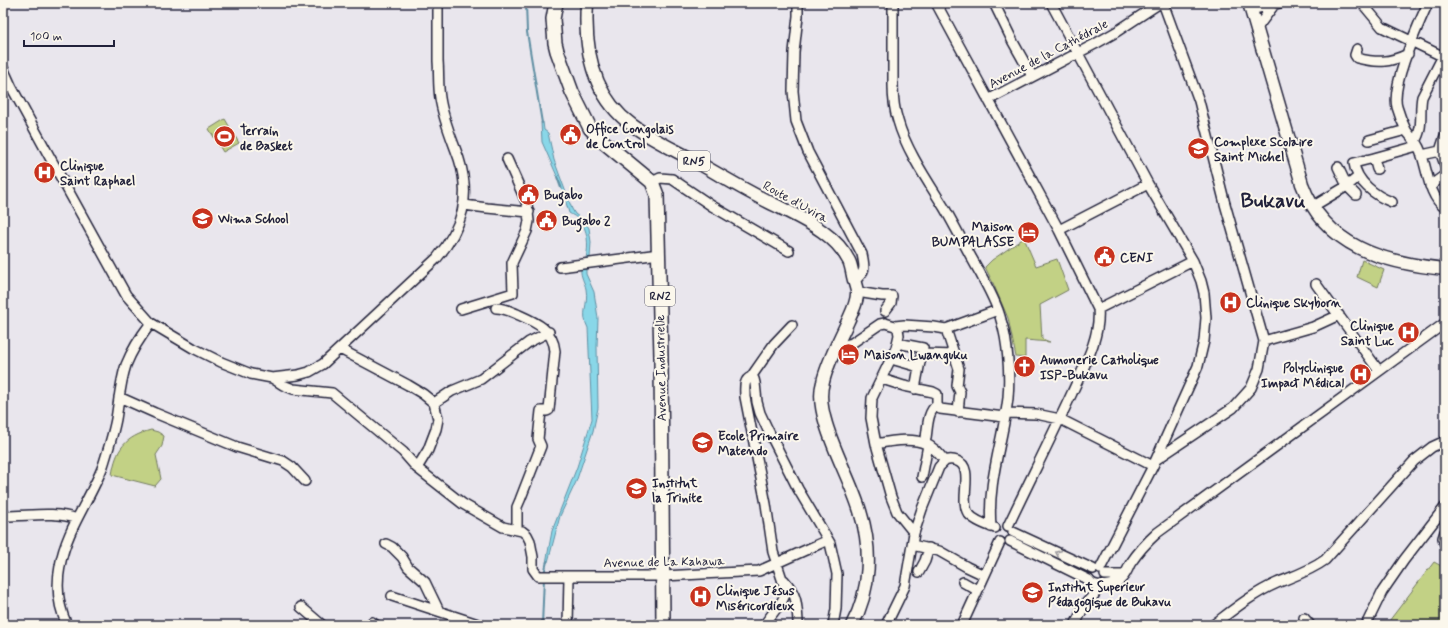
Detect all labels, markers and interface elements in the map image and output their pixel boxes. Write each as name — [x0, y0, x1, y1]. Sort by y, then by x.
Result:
street label: Avenue de la Cathédrale — [986, 16, 1111, 93]
scale bar — [24, 22, 114, 48]
text: 100 m — [30, 29, 62, 45]
place label: Office Congolais de Control — [586, 121, 674, 153]
public building icon: Office Congolais de Control — [557, 122, 583, 148]
place label: Terrain de Basket — [240, 123, 293, 155]
sports icon: Terrain de Basket — [212, 124, 238, 150]
place label: Complexe Scolaire Saint Michel — [1214, 134, 1313, 166]
school or university icon: Complexe Scolaire Saint Michel — [1185, 135, 1211, 161]
road number: RN5 — [678, 151, 710, 171]
place label: Clinique Saint Raphael — [60, 158, 135, 190]
hospital icon: Clinique Saint Raphael — [32, 159, 58, 185]
street label: Route d'Uvira — [760, 177, 831, 227]
public building icon: Bugabo — [516, 181, 542, 207]
place label: Bugabo — [544, 187, 583, 207]
district label: Bukavu — [1240, 187, 1306, 215]
school or university icon: Wima School — [189, 205, 215, 231]
public building icon: Bugabo 2 — [533, 207, 559, 233]
place label: Wima School — [217, 211, 289, 228]
place label: Bugabo 2 — [562, 213, 611, 233]
place label: Maison BUMPALASSE — [932, 219, 1015, 251]
hotel icon: Maison BUMPALASSE — [1016, 220, 1042, 246]
public building icon: CENI — [1092, 244, 1118, 270]
place label: CENI — [1120, 250, 1154, 267]
road number: RN2 — [645, 286, 675, 306]
hospital icon: Clinique Skyborn — [1217, 289, 1243, 315]
place label: Clinique Skyborn — [1246, 295, 1342, 312]
street label: Avenue Industrielle — [652, 314, 671, 421]
place label: Clinique Saint Luc — [1341, 318, 1394, 350]
hospital icon: Clinique Saint Luc — [1396, 319, 1422, 345]
hotel icon: Maison Lwanguku — [835, 341, 861, 367]
place label: Maison Lwanguku — [864, 347, 968, 365]
place label: Aumonerie Catholique ISP-Bukavu — [1040, 352, 1159, 384]
church icon: Aumonerie Catholique ISP-Bukavu — [1012, 353, 1038, 379]
place label: Polyclinique Impact Médical — [1261, 360, 1344, 392]
hospital icon: Polyclinique Impact Médical — [1347, 361, 1373, 387]
place label: Ecole Primaire Matendo — [718, 428, 799, 460]
school or university icon: Ecole Primaire Matendo — [689, 429, 715, 455]
place label: Institut la Trinite — [652, 475, 703, 507]
school or university icon: Institut la Trinite — [623, 476, 649, 502]
one-way arrow — [1054, 550, 1062, 558]
street label: Avenue de La Kahawa — [603, 553, 725, 572]
place label: Institut Superieur Pédagogique de Bukavu — [1048, 579, 1171, 614]
school or university icon: Institut Superieur Pédagogique de Bukavu — [1019, 580, 1045, 606]
place label: Clinique Jésus Miséricordieux — [716, 583, 795, 615]
hospital icon: Clinique Jésus Miséricordieux — [688, 584, 714, 610]

